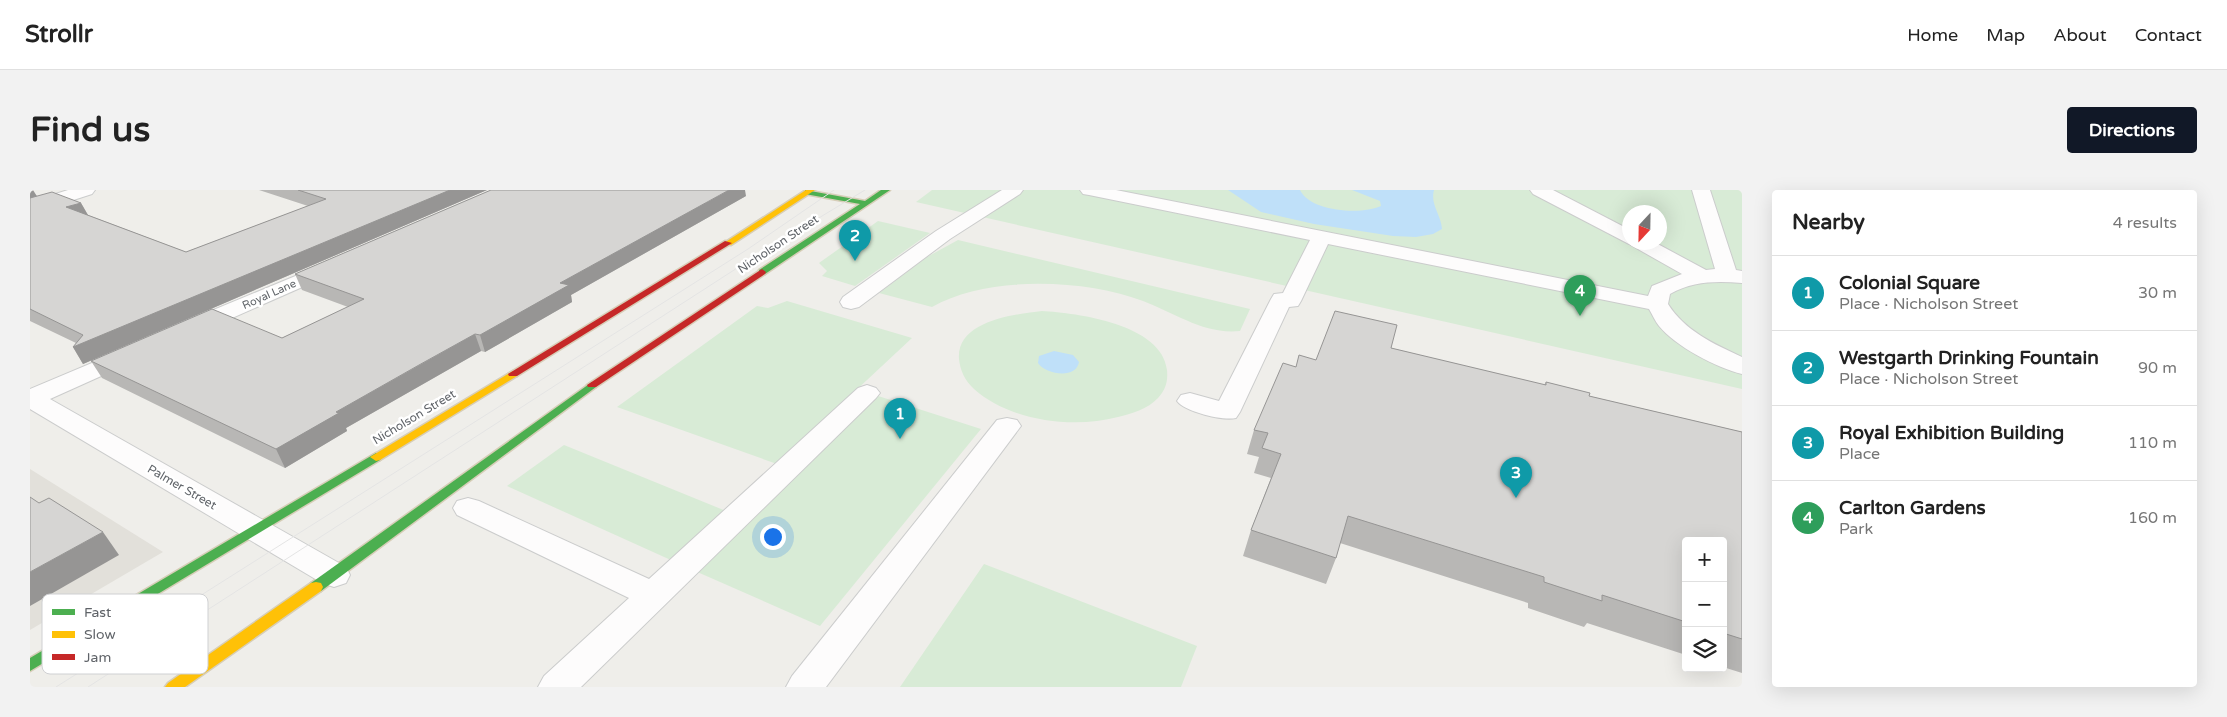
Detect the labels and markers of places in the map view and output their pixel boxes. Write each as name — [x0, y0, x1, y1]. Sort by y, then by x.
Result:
pin: 2 — [839, 220, 871, 261]
pin: 4 — [1564, 275, 1596, 316]
pin: 1 — [884, 398, 916, 439]
pin: 3 — [1500, 457, 1532, 498]

